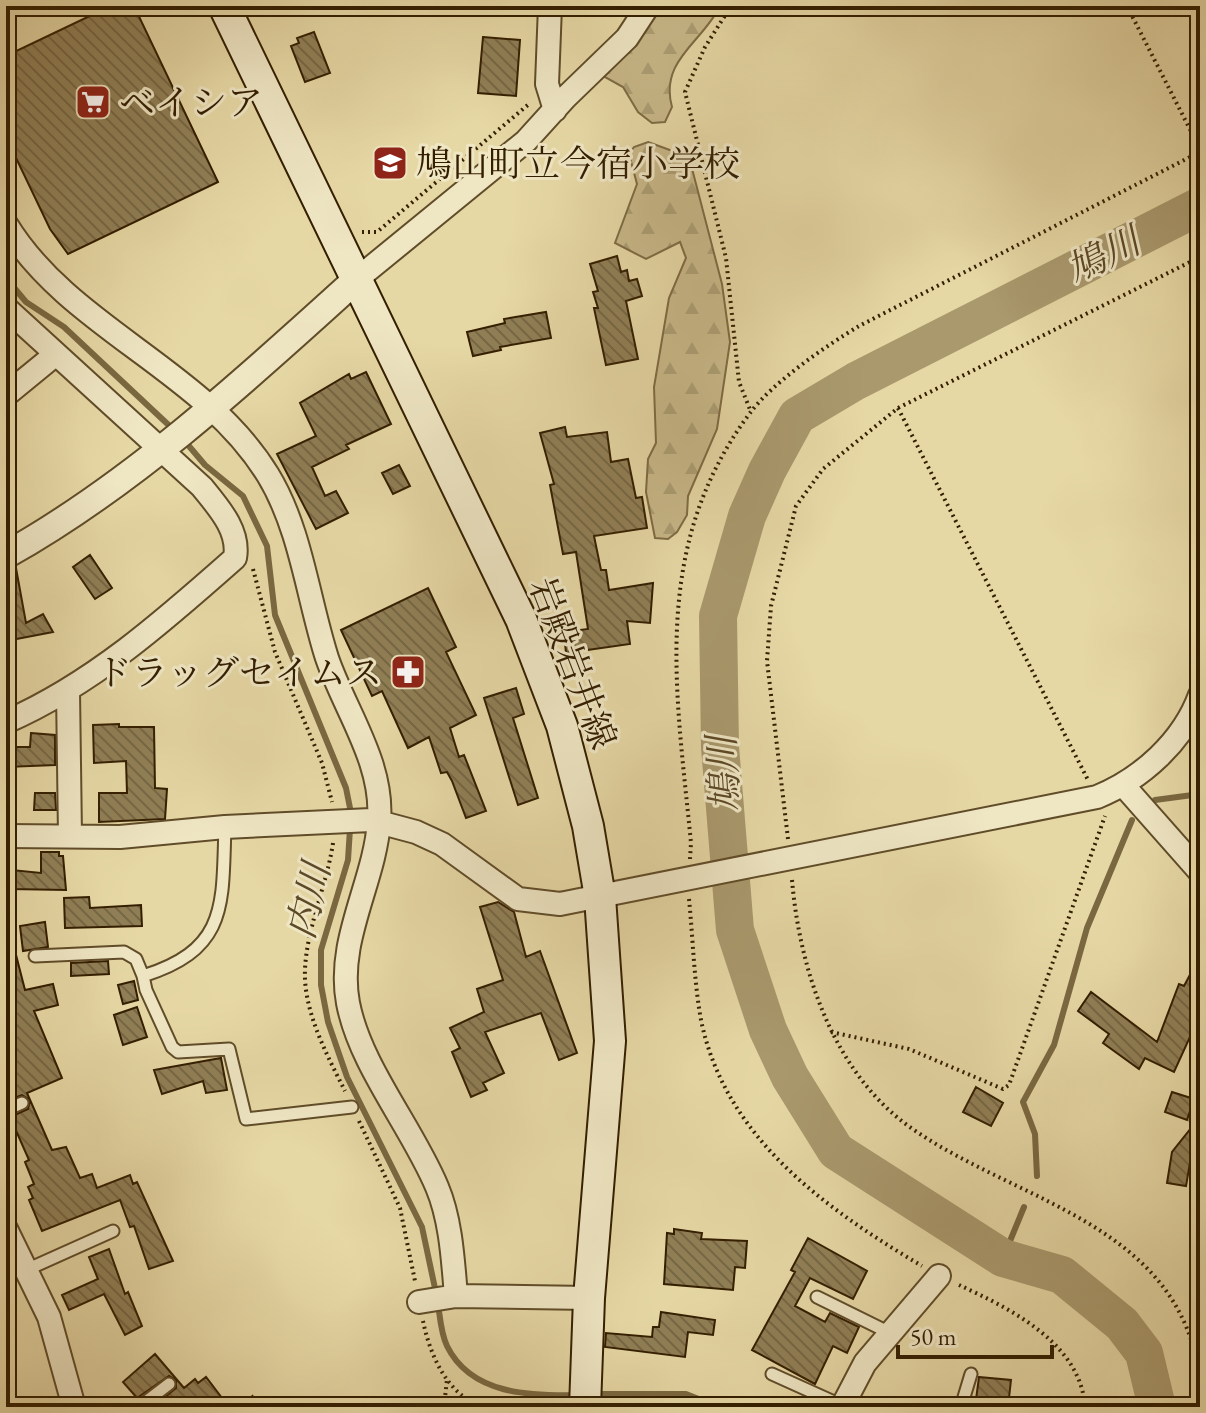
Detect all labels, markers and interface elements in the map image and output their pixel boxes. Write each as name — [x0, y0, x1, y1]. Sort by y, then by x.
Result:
place label: ベイシア — [119, 79, 263, 126]
supermarket icon: ベイシア — [74, 83, 112, 121]
place label: 鳩山町立今宿小学校 — [416, 140, 740, 187]
school or university icon: 鳩山町立今宿小学校 — [371, 144, 409, 182]
water label: 鳩川 — [1058, 214, 1152, 294]
street label: 岩殿岩井線 — [519, 571, 627, 755]
place label: ドラッグセイムス — [96, 649, 382, 696]
pharmacy icon: ドラッグセイムス — [389, 653, 427, 691]
water label: 鳩川 — [696, 730, 750, 814]
water label: 内川 — [276, 855, 341, 944]
scale bar — [898, 1309, 1052, 1359]
text: 50 m — [910, 1321, 957, 1352]

